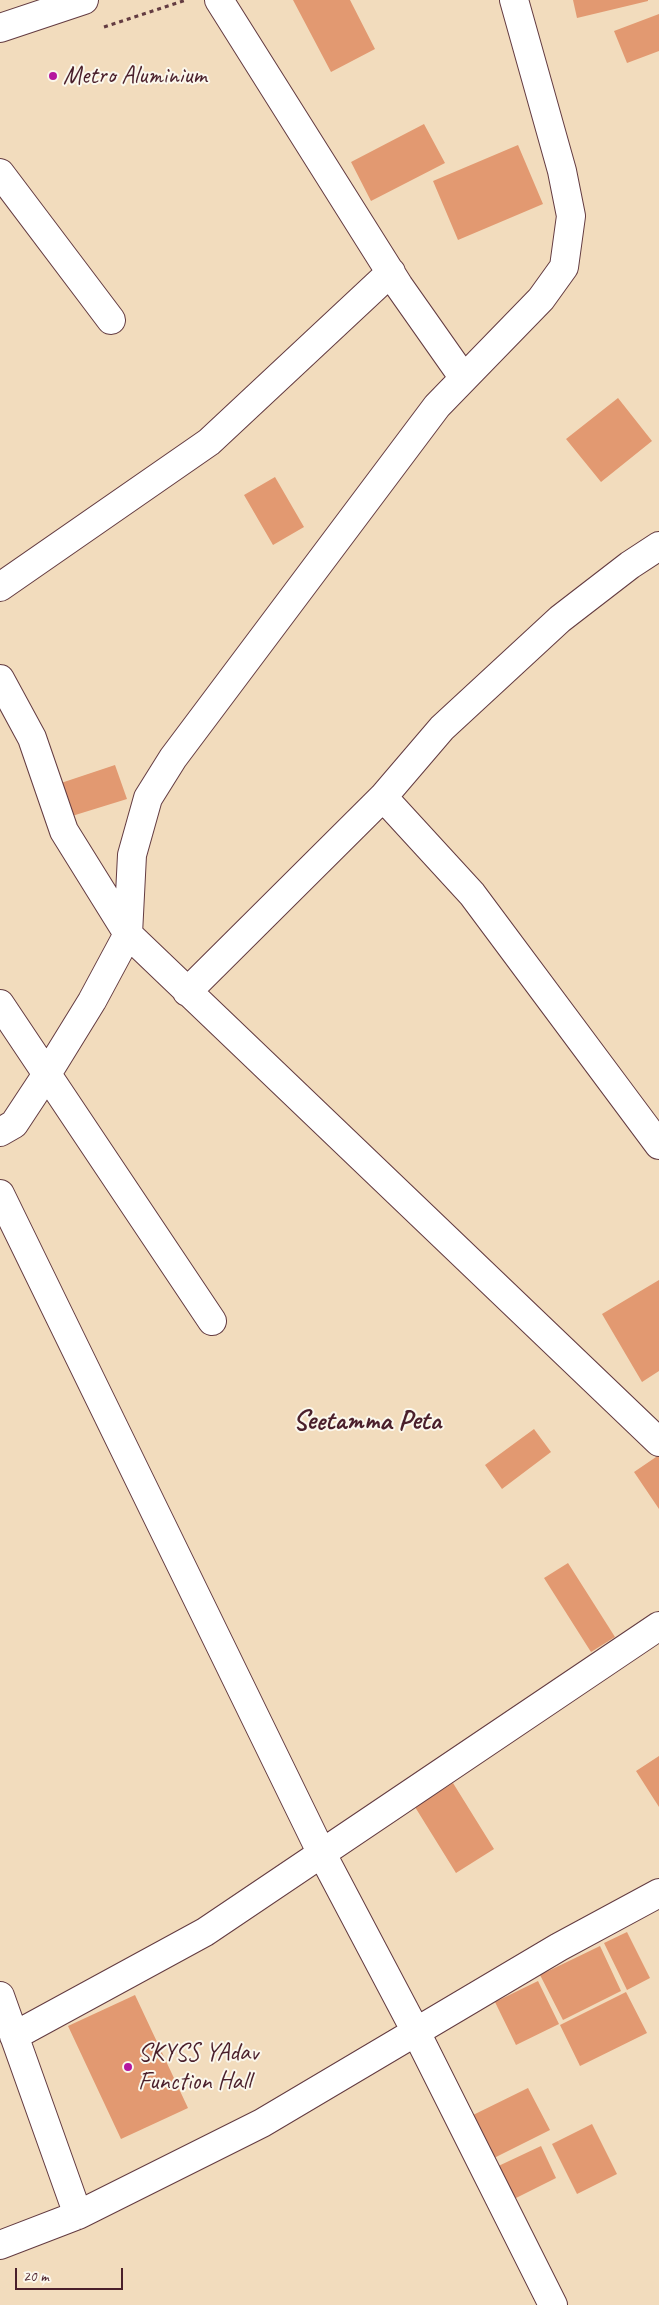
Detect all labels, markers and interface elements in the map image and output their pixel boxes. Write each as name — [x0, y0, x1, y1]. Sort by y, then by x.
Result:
place label: Metro Aluminium — [63, 61, 206, 91]
marker: Metro Aluminium — [47, 70, 59, 82]
district label: Seetamma Peta — [293, 1405, 441, 1439]
place label: SKYSS YAdav Function Hall — [138, 2038, 258, 2097]
marker: SKYSS YAdav Function Hall — [122, 2061, 134, 2073]
scale bar — [18, 2258, 125, 2290]
text: 20 m — [23, 2267, 49, 2286]

